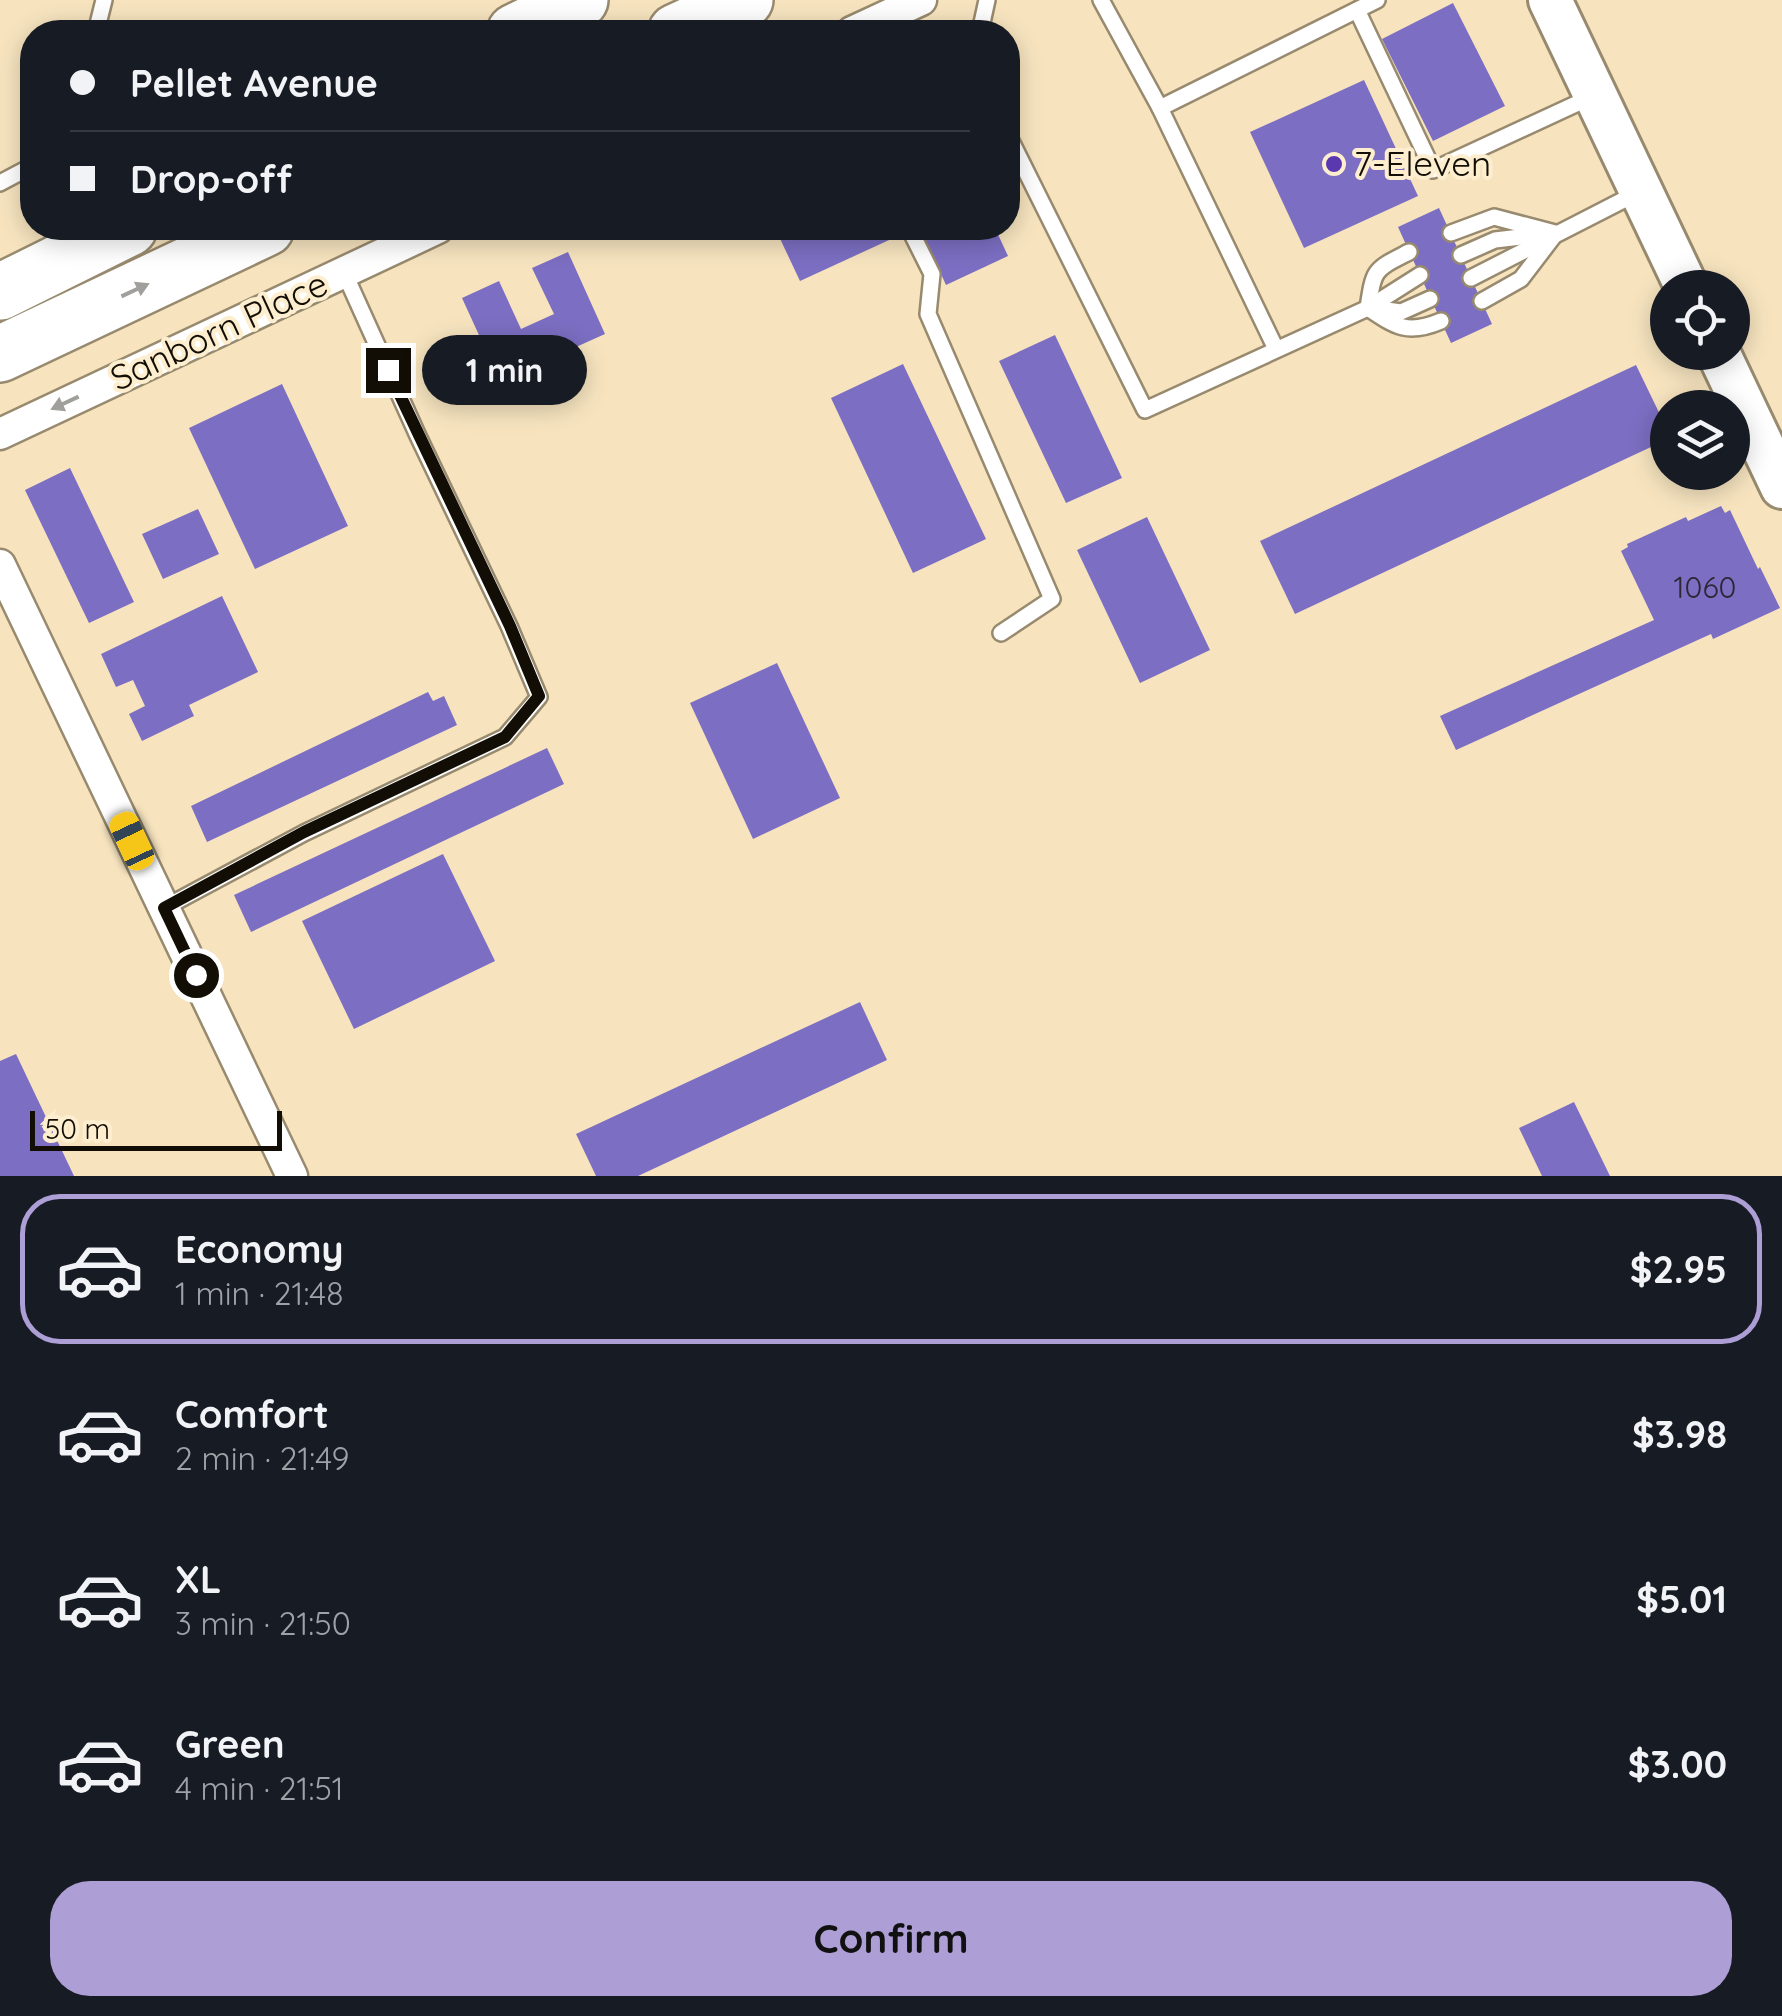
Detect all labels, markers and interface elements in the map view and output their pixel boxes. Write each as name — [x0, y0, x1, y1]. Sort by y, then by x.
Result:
text: Pellet Avenue — [130, 59, 378, 107]
place label: 7-Eleven — [1354, 141, 1491, 185]
marker: 7-Eleven — [1323, 153, 1345, 175]
text: Drop-off — [130, 155, 292, 203]
street label: Sanborn Place — [103, 261, 334, 400]
map controls — [1650, 270, 1750, 490]
button: locate — [1650, 270, 1750, 370]
one-way arrow — [121, 281, 150, 298]
callout: 1 min — [423, 335, 588, 405]
route end — [366, 348, 411, 393]
text: 1 min — [466, 350, 543, 390]
button: layers — [1650, 390, 1750, 490]
one-way arrow — [50, 395, 79, 412]
house number: 1060 — [1674, 568, 1736, 606]
car — [106, 807, 158, 875]
route start — [174, 953, 219, 998]
scale bar — [30, 1106, 282, 1150]
text: 50 m — [45, 1111, 110, 1146]
icon: car — [55, 1224, 145, 1314]
text: Economy — [175, 1225, 344, 1273]
text: $2.95 — [1630, 1245, 1727, 1293]
text: 1 min · 21:48 — [175, 1273, 344, 1313]
icon: car — [55, 1389, 145, 1479]
text: Comfort — [175, 1390, 329, 1438]
text: $3.98 — [1632, 1410, 1727, 1458]
text: 2 min · 21:49 — [175, 1438, 349, 1478]
icon: car — [55, 1554, 145, 1644]
text: XL — [175, 1555, 221, 1603]
text: $5.01 — [1636, 1575, 1727, 1623]
text: 3 min · 21:50 — [175, 1603, 351, 1643]
icon: car — [55, 1719, 145, 1809]
text: Green — [175, 1720, 285, 1768]
text: $3.00 — [1628, 1740, 1727, 1788]
text: 4 min · 21:51 — [175, 1768, 344, 1808]
button: Confirm — [50, 1881, 1732, 1996]

